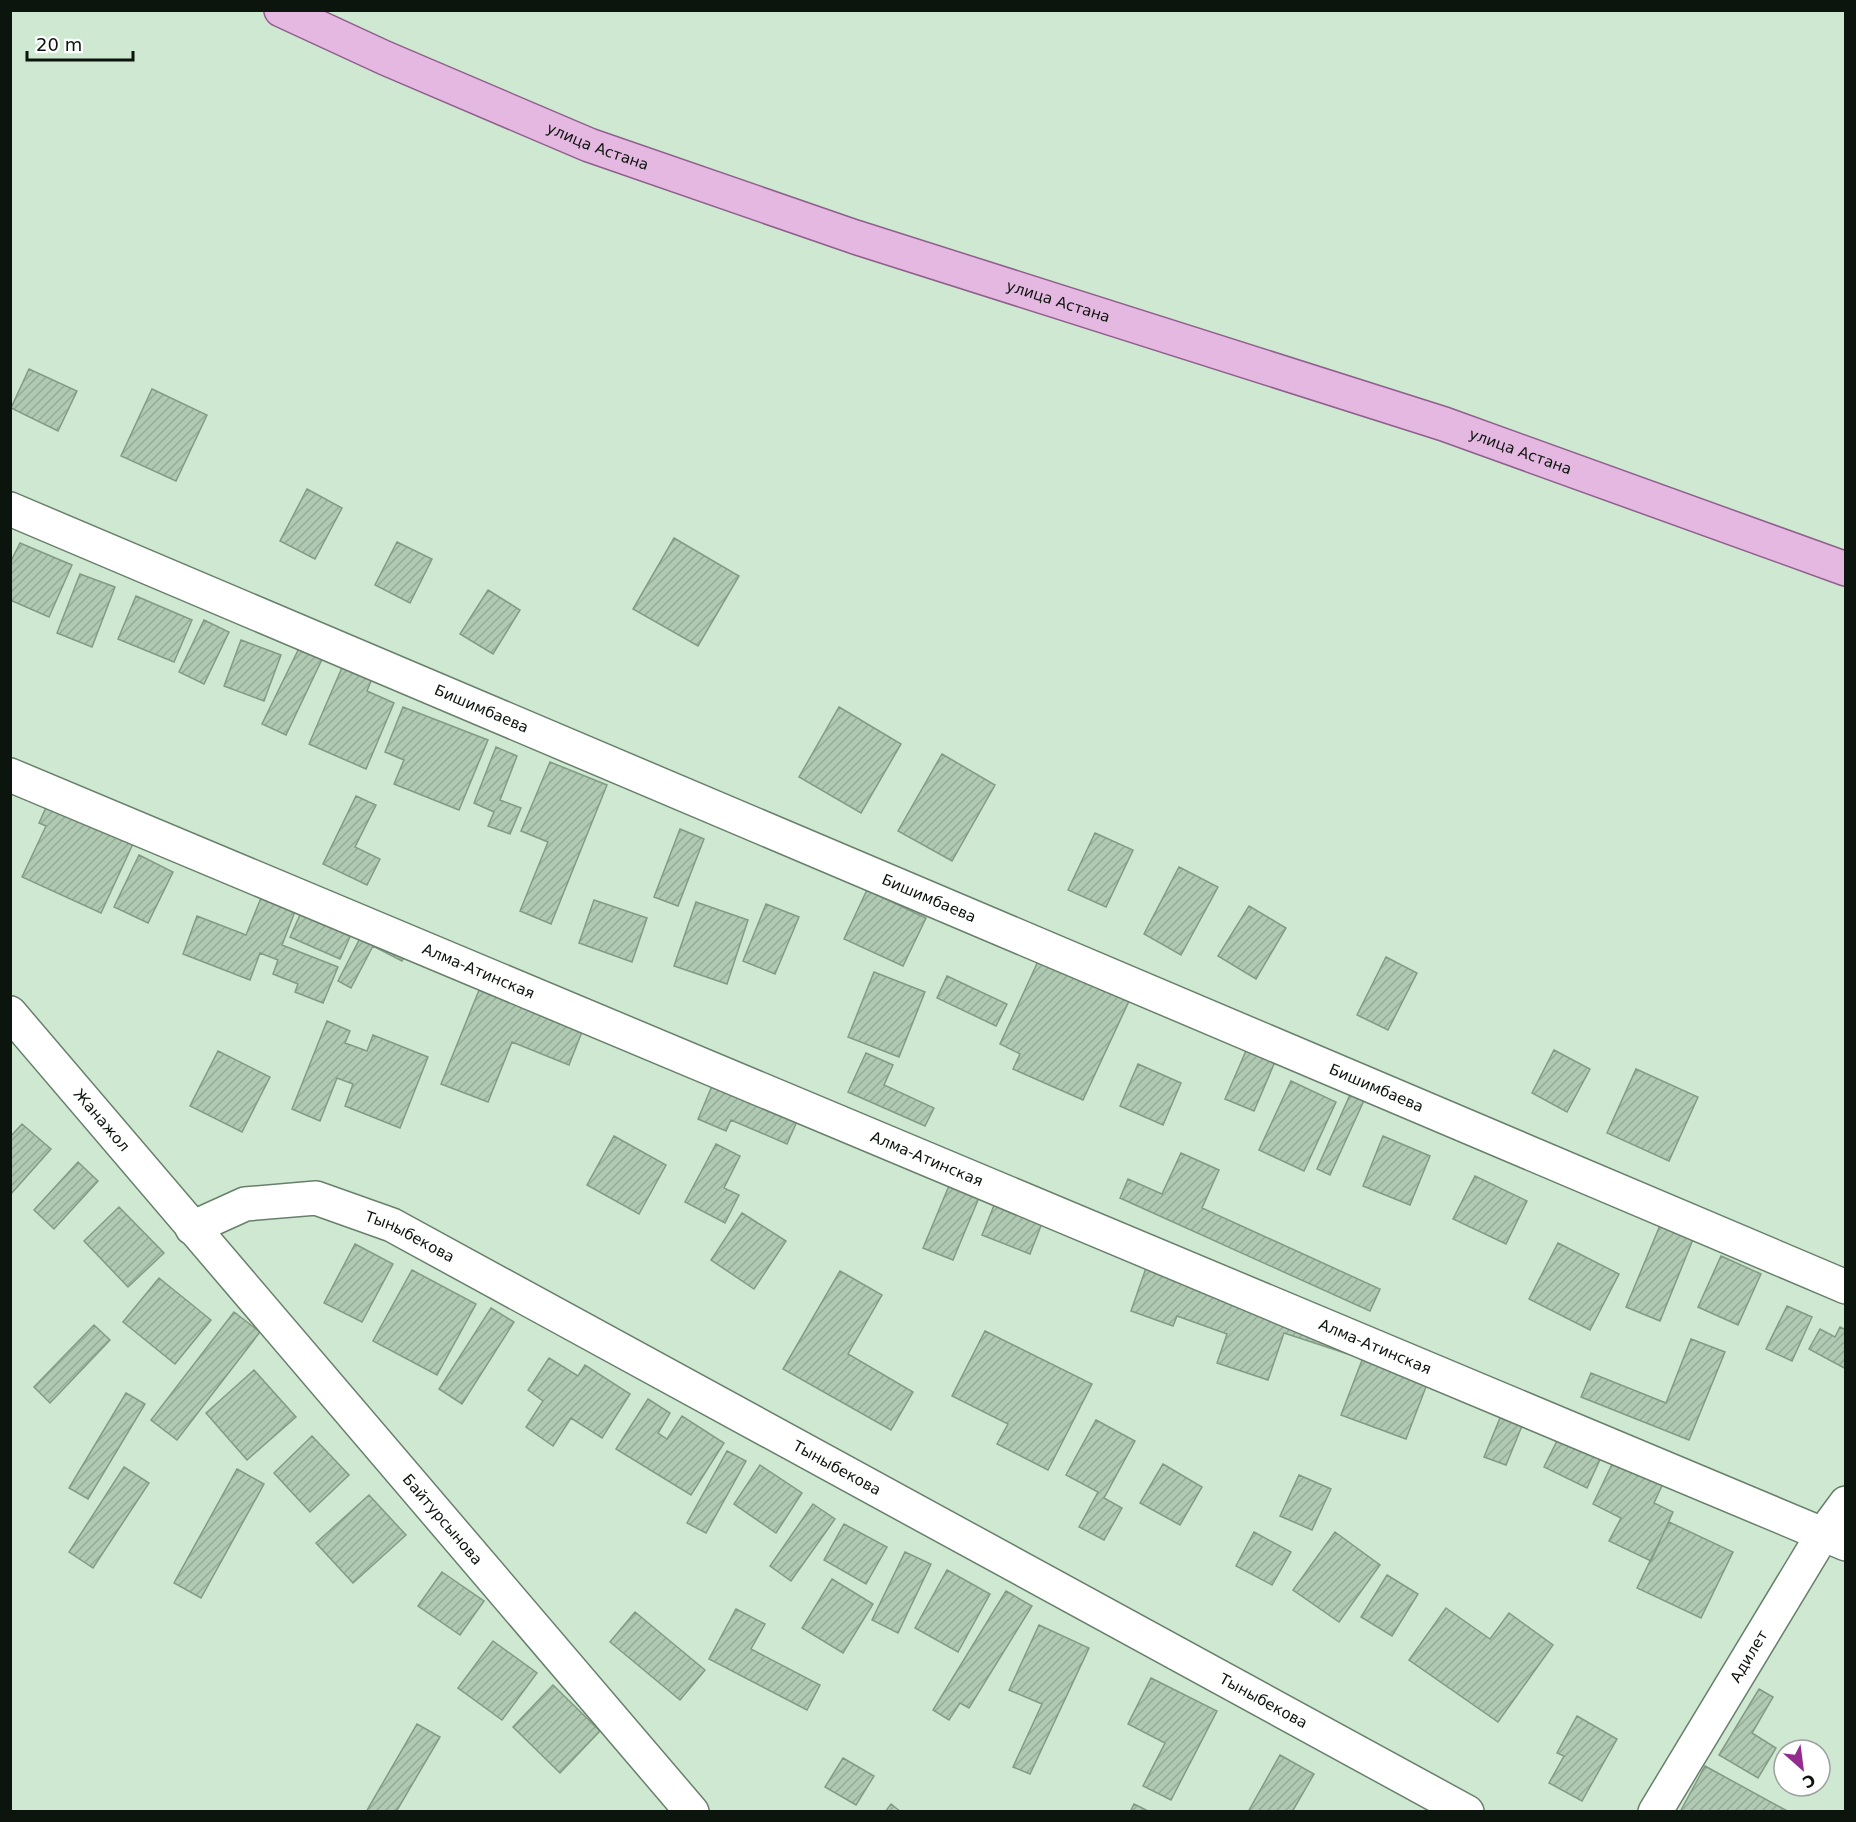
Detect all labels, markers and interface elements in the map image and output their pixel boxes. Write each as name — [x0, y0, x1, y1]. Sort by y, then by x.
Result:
scale bar — [27, 24, 134, 62]
text: 20 m — [36, 34, 82, 55]
street label: улица Астана — [544, 119, 651, 174]
street label: улица Астана — [1004, 277, 1112, 326]
street label: улица Астана — [1467, 425, 1574, 478]
street label: Бишимбаева — [432, 681, 531, 737]
street label: Бишимбаева — [879, 870, 979, 926]
street label: Алма-Атинская — [420, 940, 537, 1003]
street label: Бишимбаева — [1327, 1060, 1426, 1116]
street label: Жанажол — [70, 1085, 133, 1155]
street label: Алма-Атинская — [868, 1128, 986, 1190]
street label: Тыныбекова — [362, 1207, 457, 1266]
street label: Алма-Атинская — [1316, 1315, 1434, 1378]
street label: Тыныбекова — [789, 1436, 884, 1499]
street label: Байтурсынова — [399, 1471, 486, 1569]
street label: Адилет — [1726, 1627, 1772, 1686]
street label: Тыныбекова — [1215, 1669, 1311, 1732]
north arrow — [1772, 1738, 1832, 1798]
text: С — [1799, 1770, 1818, 1792]

